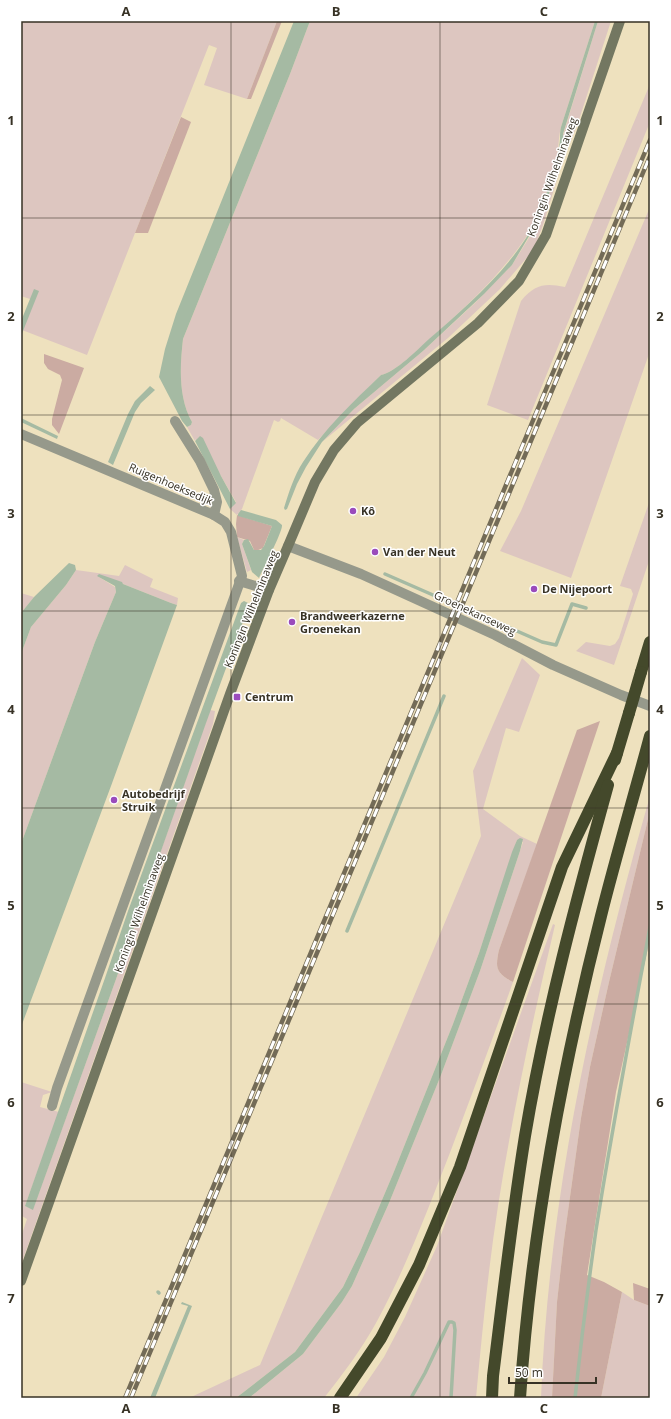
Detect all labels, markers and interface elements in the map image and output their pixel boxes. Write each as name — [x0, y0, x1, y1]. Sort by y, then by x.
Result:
text: A — [122, 2, 131, 20]
text: B — [332, 2, 341, 20]
text: C — [540, 2, 548, 20]
text: 1 — [7, 111, 15, 129]
text: 1 — [656, 111, 664, 129]
street label: Koningin Wilhelminaweg — [523, 115, 580, 239]
text: 2 — [7, 307, 15, 325]
text: 2 — [656, 307, 664, 325]
street label: Ruigenhoeksedijk — [127, 459, 216, 508]
place label: Kô — [361, 503, 375, 518]
text: 3 — [7, 504, 15, 522]
text: 3 — [656, 504, 664, 522]
marker: Kô — [348, 506, 358, 516]
place label: Van der Neut — [383, 544, 456, 559]
marker: Van der Neut — [370, 547, 380, 557]
street label: Koningin Wilhelminaweg — [220, 548, 281, 670]
place label: De Nijepoort — [542, 581, 612, 596]
marker: De Nijepoort — [529, 584, 539, 594]
street label: Groenekanseweg — [432, 587, 519, 638]
place label: Brandweerkazerne Groenekan — [300, 608, 405, 636]
marker: Brandweerkazerne Groenekan — [287, 617, 297, 627]
place label: Centrum — [245, 689, 294, 704]
marker: Centrum — [232, 692, 242, 702]
text: 4 — [7, 700, 15, 718]
text: 4 — [656, 700, 664, 718]
place label: Autobedrijf Struik — [122, 786, 186, 814]
marker: Autobedrijf Struik — [109, 795, 119, 805]
street label: Koningin Wilhelminaweg — [110, 851, 167, 975]
text: 5 — [7, 896, 15, 914]
text: 5 — [656, 896, 664, 914]
text: 6 — [7, 1093, 15, 1111]
text: 6 — [656, 1093, 664, 1111]
text: 7 — [7, 1289, 15, 1307]
text: 7 — [656, 1289, 664, 1307]
scale bar — [509, 1359, 596, 1385]
text: 50 m — [515, 1364, 543, 1381]
text: A — [122, 1399, 131, 1417]
text: B — [332, 1399, 341, 1417]
text: C — [540, 1399, 548, 1417]

